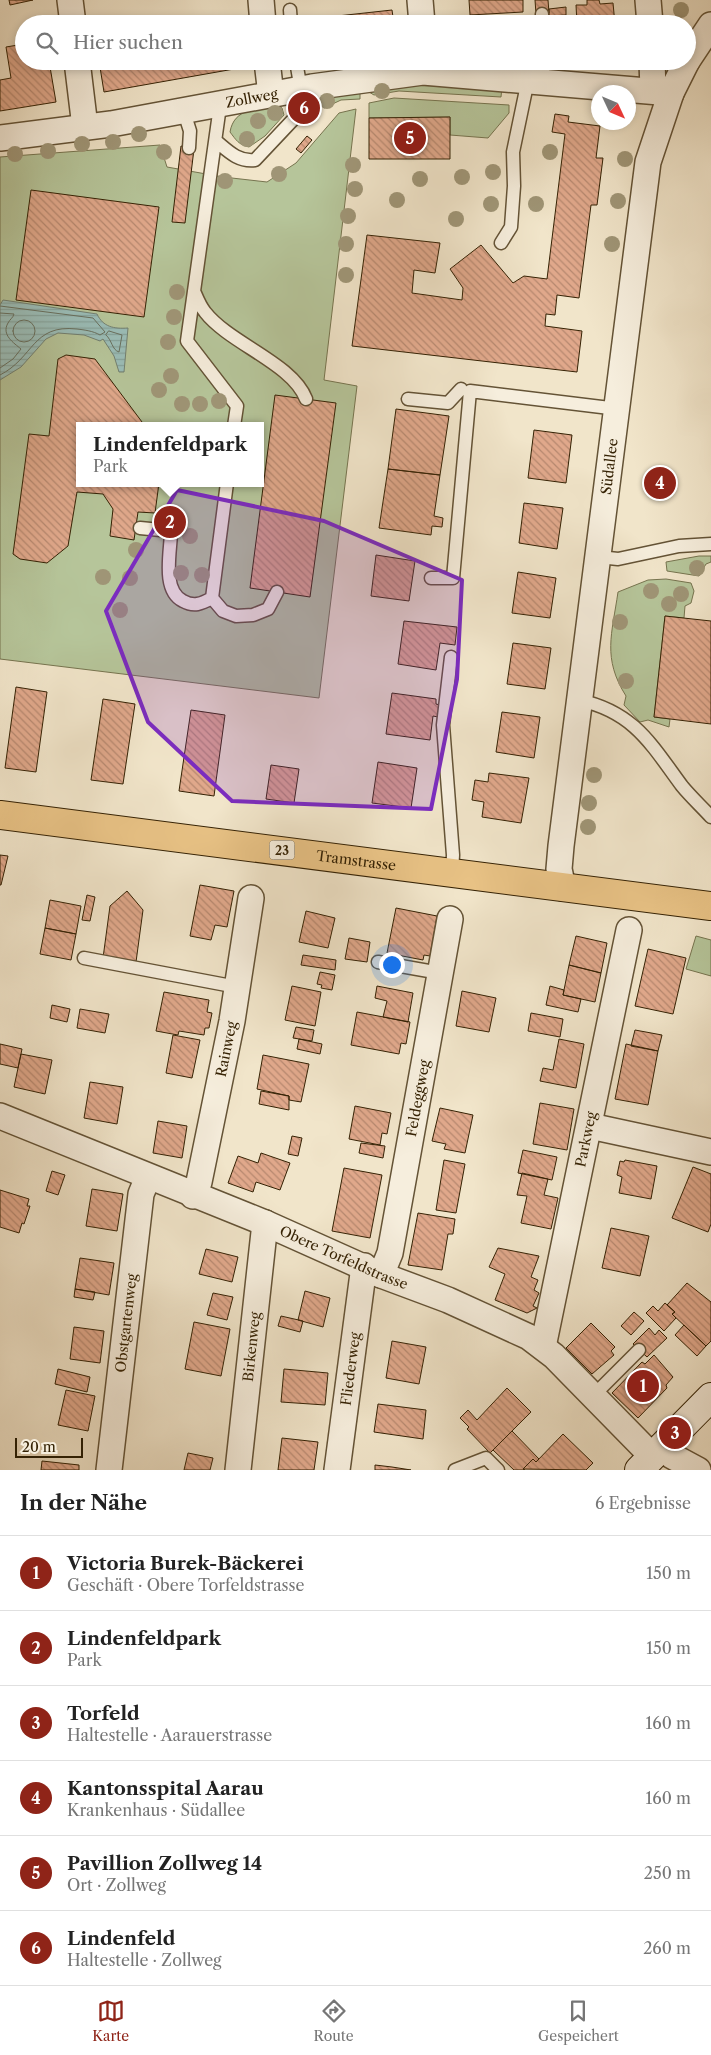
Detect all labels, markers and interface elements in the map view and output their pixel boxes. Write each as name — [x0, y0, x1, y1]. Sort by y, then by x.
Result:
search box — [15, 15, 696, 70]
icon: search — [33, 29, 61, 57]
text: Hier suchen — [73, 31, 183, 54]
street label: Zollweg — [224, 84, 280, 112]
north arrow — [591, 85, 636, 130]
pin: 6 — [288, 89, 320, 127]
pin: 5 — [394, 119, 426, 157]
popup — [76, 422, 264, 487]
text: Lindenfeldpark — [93, 433, 247, 456]
street label: Südallee — [597, 437, 622, 496]
text: Park — [93, 456, 128, 476]
pin: 4 — [644, 464, 676, 502]
pin: 2 — [154, 503, 186, 541]
road number: 23 — [270, 840, 294, 860]
street label: Tramstrasse — [315, 847, 397, 875]
your location — [379, 952, 405, 978]
street label: Rainweg — [212, 1019, 241, 1079]
street label: Feldeggweg — [402, 1058, 434, 1138]
street label: Parkweg — [571, 1109, 600, 1169]
street label: Obere Torfeldstrasse — [277, 1222, 411, 1293]
street label: Obstgartenweg — [111, 1272, 141, 1373]
street label: Birkenweg — [239, 1310, 264, 1383]
street label: Fliederweg — [337, 1330, 364, 1407]
pin: 1 — [627, 1367, 659, 1405]
pin: 3 — [659, 1414, 691, 1452]
scale bar — [15, 1435, 82, 1458]
text: 20 m — [22, 1438, 56, 1456]
text: In der Nähe — [20, 1490, 147, 1515]
text: 6 Ergebnisse — [595, 1493, 691, 1513]
text: Victoria Burek-Bäckerei — [67, 1552, 303, 1575]
text: 1 — [32, 1563, 40, 1583]
text: 150 m — [646, 1563, 691, 1583]
text: Geschäft · Obere Torfeldstrasse — [67, 1575, 305, 1595]
text: Lindenfeldpark — [67, 1627, 221, 1650]
text: 2 — [31, 1638, 41, 1658]
text: 150 m — [646, 1638, 691, 1658]
text: Park — [67, 1650, 102, 1670]
text: Torfeld — [67, 1702, 140, 1725]
text: 3 — [31, 1713, 41, 1733]
text: 160 m — [646, 1713, 691, 1733]
text: Haltestelle · Aarauerstrasse — [67, 1725, 272, 1745]
text: Kantonsspital Aarau — [67, 1777, 264, 1800]
text: 4 — [31, 1788, 41, 1808]
text: 160 m — [646, 1788, 691, 1808]
text: Krankenhaus · Südallee — [67, 1800, 245, 1820]
text: Pavillion Zollweg 14 — [67, 1852, 262, 1875]
text: 5 — [32, 1863, 40, 1883]
text: 250 m — [644, 1863, 691, 1883]
text: Ort · Zollweg — [67, 1875, 166, 1895]
text: Lindenfeld — [67, 1927, 175, 1950]
text: 6 — [31, 1938, 41, 1958]
text: 260 m — [643, 1938, 691, 1958]
text: Haltestelle · Zollweg — [67, 1950, 222, 1970]
tab: Karte — [92, 1997, 129, 2045]
tab: Route — [314, 1997, 354, 2045]
tab: Gespeichert — [538, 1997, 619, 2045]

